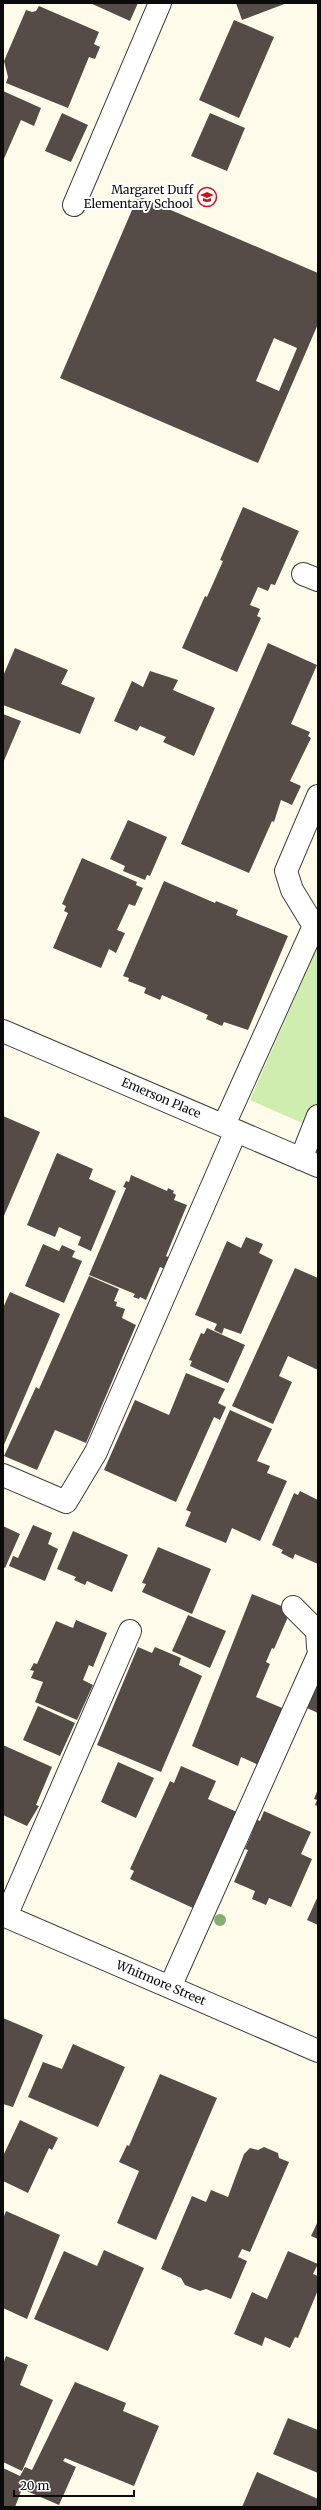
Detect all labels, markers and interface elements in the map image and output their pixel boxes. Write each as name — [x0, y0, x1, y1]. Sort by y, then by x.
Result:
place label: Margaret Duff Elementary School — [84, 182, 193, 211]
school or university icon: Margaret Duff Elementary School — [196, 186, 218, 208]
street label: Emerson Place — [119, 1074, 203, 1121]
street label: Whitmore Street — [113, 1956, 209, 2008]
scale bar — [14, 2472, 134, 2498]
text: 20 m — [20, 2478, 49, 2493]

